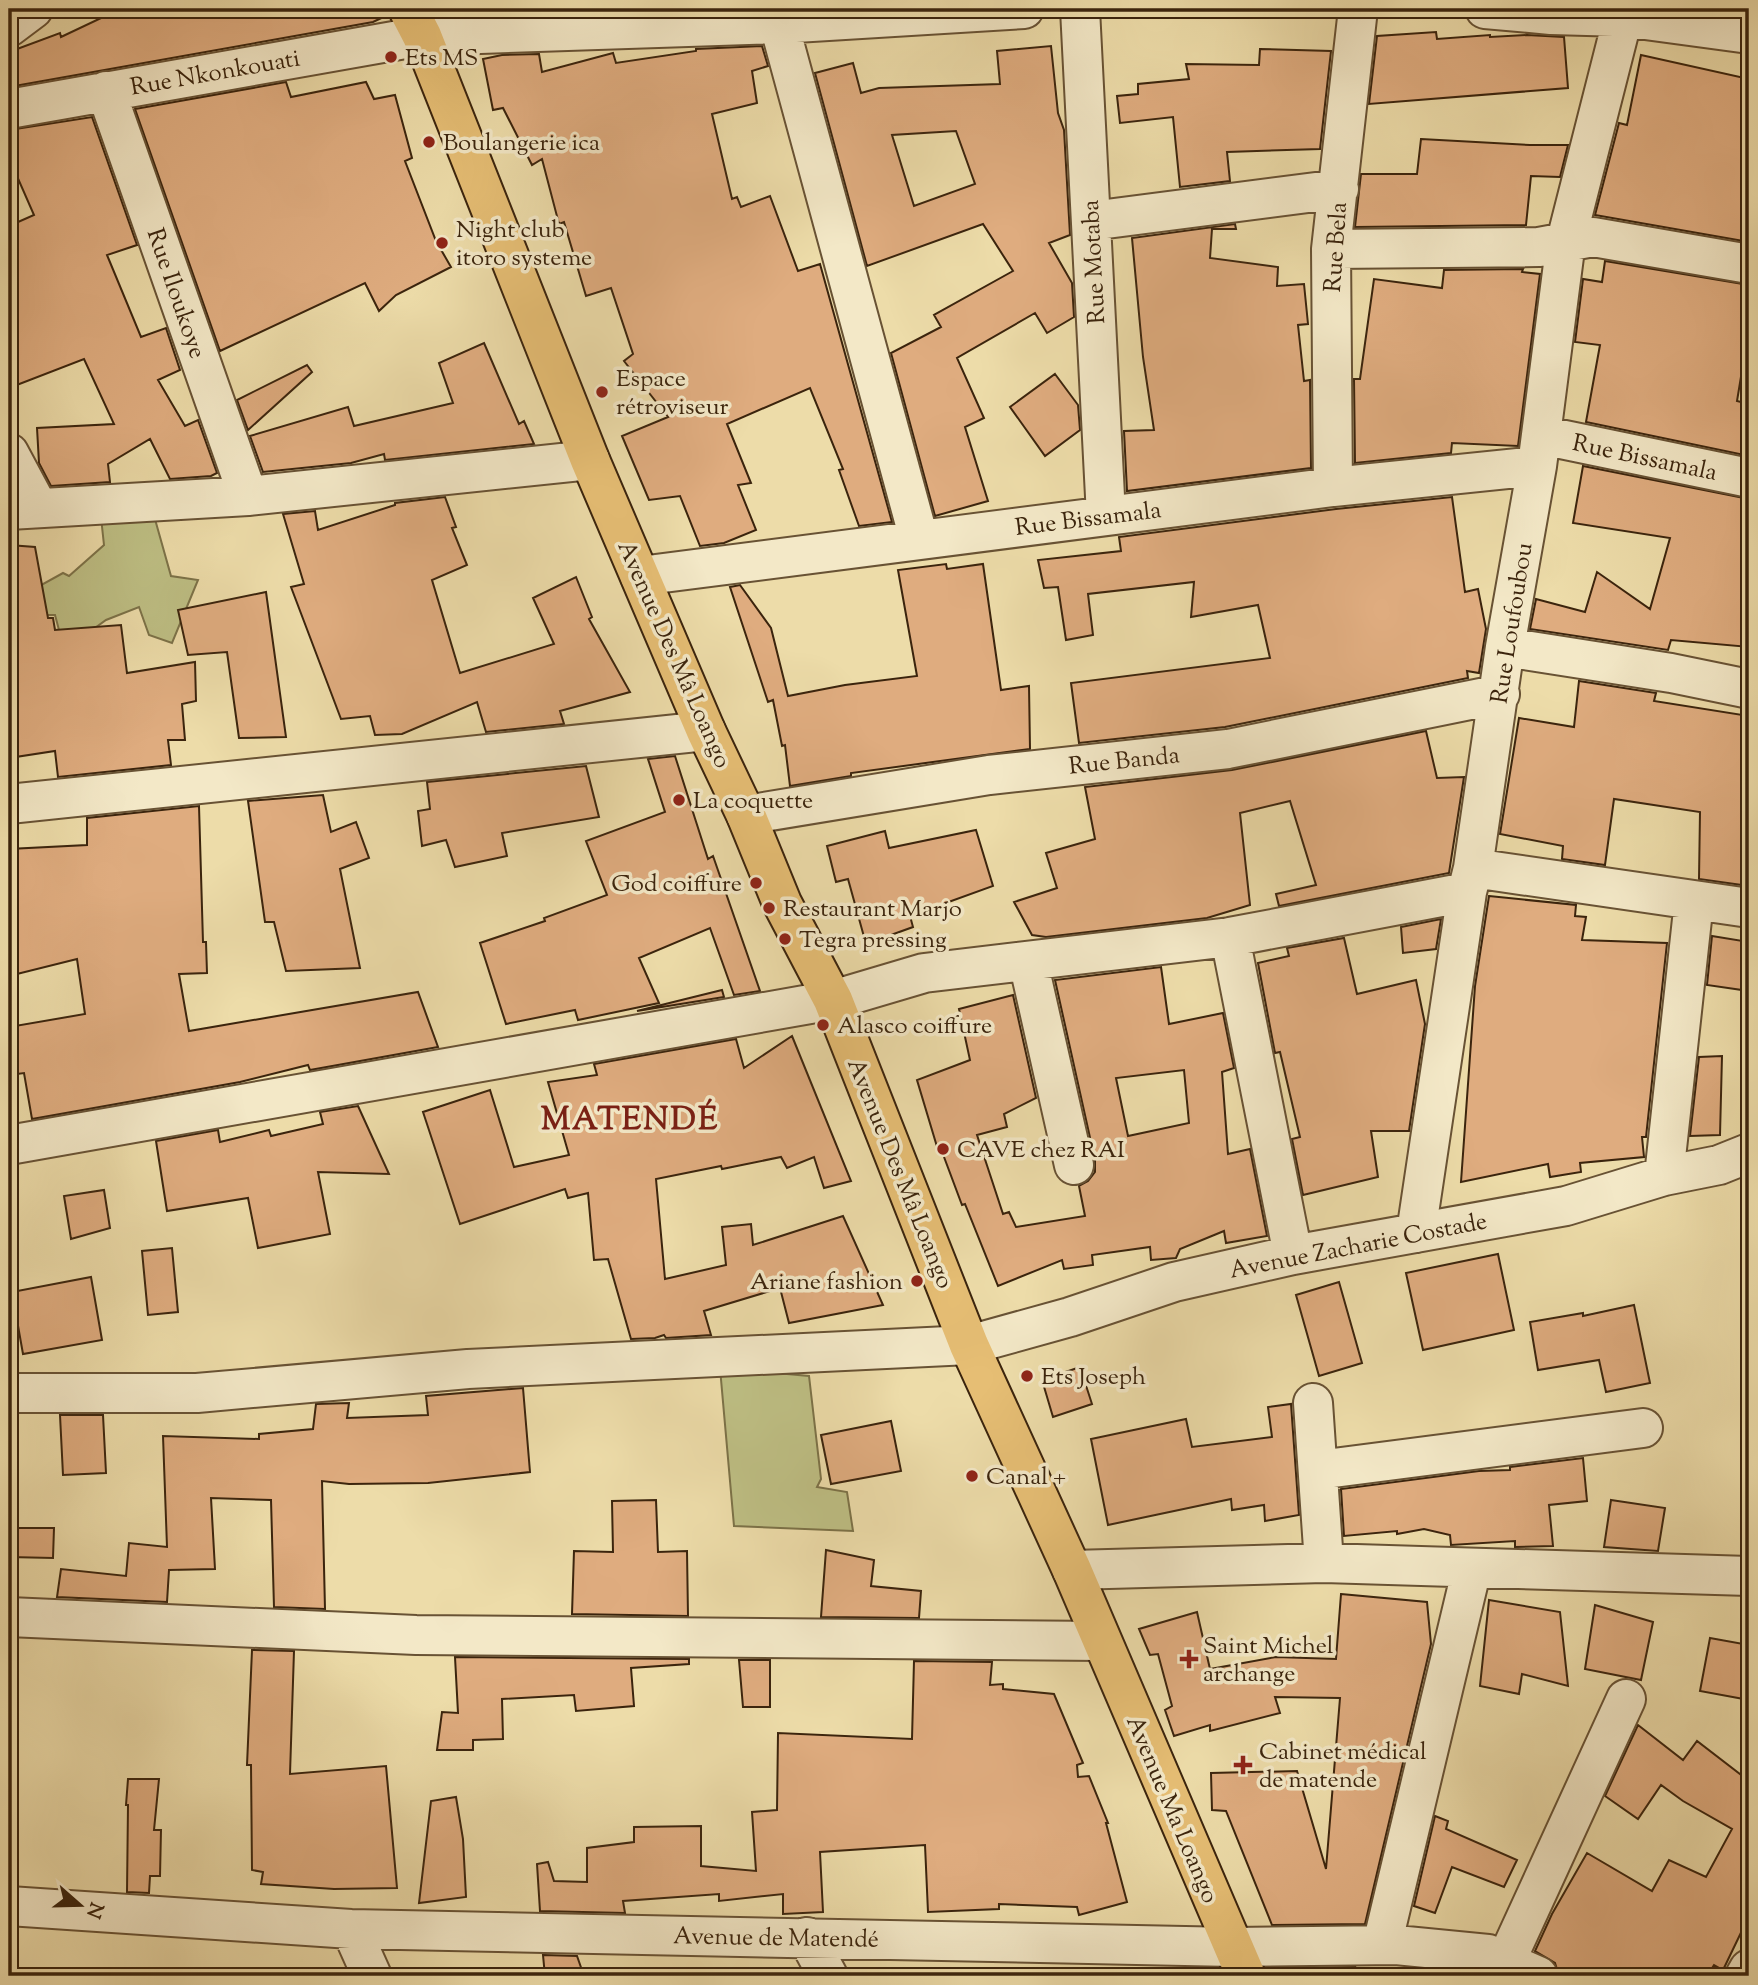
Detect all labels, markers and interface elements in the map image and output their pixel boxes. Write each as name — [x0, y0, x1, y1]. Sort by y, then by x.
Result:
street label: Rue Nkonkouati — [128, 42, 303, 106]
place label: Ets MS — [405, 42, 478, 76]
marker: Ets MS — [383, 49, 399, 65]
place label: Boulangerie ica — [443, 127, 600, 161]
marker: Boulangerie ica — [421, 134, 437, 150]
street label: Rue Motaba — [1075, 199, 1115, 325]
street label: Rue Bela — [1317, 201, 1357, 294]
place label: Night club itoro systeme — [456, 214, 592, 276]
street label: Rue Iloukoye — [137, 224, 213, 363]
marker: Night club itoro systeme — [434, 235, 450, 251]
place label: Espace rétroviseur — [616, 363, 729, 425]
marker: Espace rétroviseur — [594, 384, 610, 400]
street label: Rue Bissamala — [1569, 427, 1720, 491]
street label: Rue Bissamala — [1013, 494, 1163, 546]
street label: Avenue Des Mâ Loango — [608, 536, 739, 774]
street label: Rue Loufoubou — [1483, 540, 1543, 706]
street label: Rue Banda — [1067, 739, 1181, 785]
place label: La coquette — [693, 785, 813, 819]
marker: La coquette — [671, 792, 687, 808]
place label: God coiffure — [611, 868, 742, 902]
marker: God coiffure — [748, 875, 764, 891]
place label: Restaurant Marjo — [783, 893, 962, 927]
marker: Restaurant Marjo — [761, 900, 777, 916]
place label: Tegra pressing — [799, 924, 947, 958]
marker: Tegra pressing — [777, 931, 793, 947]
place label: Alasco coiffure — [837, 1010, 992, 1044]
marker: Alasco coiffure — [815, 1017, 831, 1033]
street label: Avenue Des Mâ Loango — [837, 1054, 961, 1294]
district label: MATENDÉ — [541, 1098, 719, 1144]
place label: CAVE chez RAI — [957, 1134, 1125, 1168]
marker: CAVE chez RAI — [935, 1141, 951, 1157]
street label: Avenue Zacharie Costade — [1227, 1205, 1490, 1289]
place label: Ariane fashion — [750, 1266, 903, 1300]
marker: Ariane fashion — [909, 1273, 925, 1289]
place label: Ets Joseph — [1041, 1361, 1146, 1395]
marker: Ets Joseph — [1019, 1368, 1035, 1384]
place label: Canal + — [986, 1461, 1066, 1495]
marker: Canal + — [964, 1468, 980, 1484]
place label: Saint Michel archange — [1203, 1630, 1334, 1692]
marker: Saint Michel archange — [1181, 1651, 1197, 1667]
street label: Avenue Ma Loango — [1116, 1711, 1226, 1909]
place label: Cabinet médical de matende — [1259, 1736, 1427, 1798]
marker: Cabinet médical de matende — [1233, 1755, 1253, 1775]
north arrow — [46, 1870, 116, 1940]
text: N — [78, 1898, 109, 1922]
street label: Avenue de Matendé — [673, 1920, 879, 1958]

